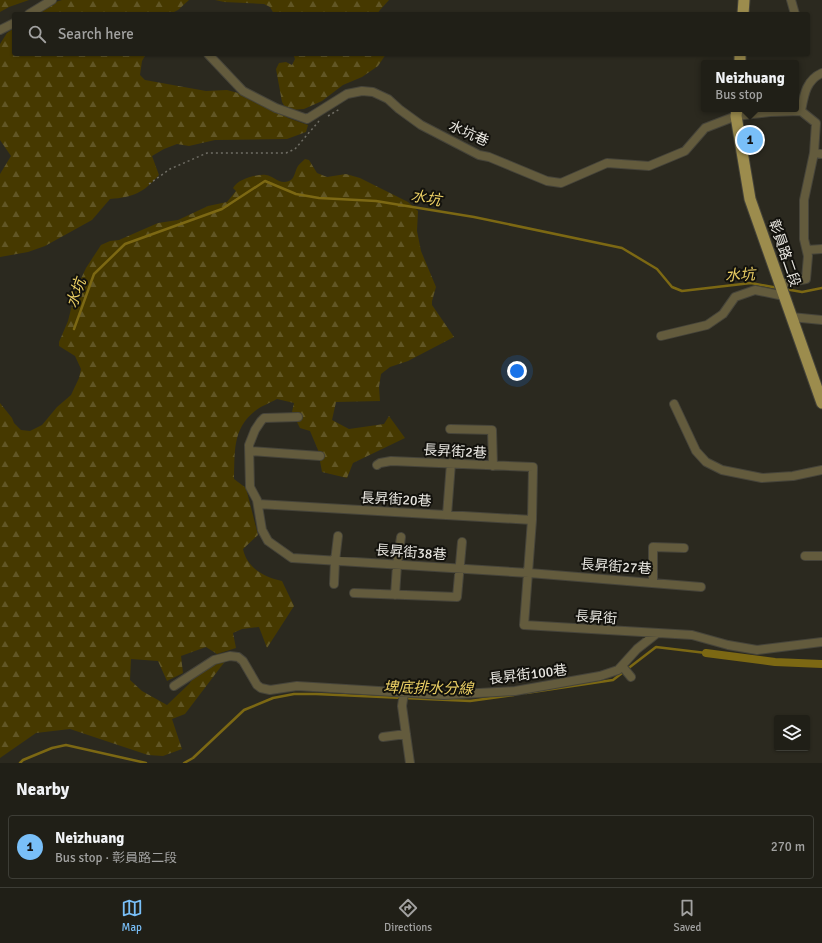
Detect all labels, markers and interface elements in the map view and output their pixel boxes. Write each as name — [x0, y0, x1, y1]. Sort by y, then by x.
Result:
search box — [12, 12, 810, 56]
icon: search — [26, 23, 48, 45]
text: Search here — [58, 25, 134, 43]
popup — [701, 60, 799, 112]
text: Neizhuang — [715, 69, 785, 87]
text: Bus stop — [715, 87, 763, 103]
street label: 水坑巷 — [446, 117, 491, 150]
pin: 1 — [737, 125, 763, 155]
water label: 水坑 — [410, 187, 444, 210]
street label: 彰員路二段 — [765, 217, 804, 289]
water label: 水坑 — [725, 265, 757, 285]
water label: 水坑 — [63, 274, 90, 310]
your location — [507, 361, 527, 381]
street label: 長昇街2巷 — [423, 441, 487, 462]
street label: 長昇街20巷 — [360, 489, 432, 510]
street label: 長昇街38巷 — [375, 542, 447, 563]
street label: 長昇街27巷 — [580, 556, 652, 577]
street label: 長昇街 — [574, 608, 618, 627]
street label: 長昇街100巷 — [488, 661, 568, 688]
water label: 埤底排水分線 — [383, 678, 475, 698]
map controls — [774, 715, 810, 751]
button: layers — [774, 715, 810, 751]
text: Nearby — [16, 779, 69, 800]
text: Neizhuang — [55, 829, 124, 847]
text: 1 — [26, 839, 34, 855]
text: 270 m — [771, 839, 805, 855]
text: Bus stop · 彰員路二段 — [55, 850, 177, 866]
tab: Map — [121, 897, 143, 934]
tab: Directions — [384, 897, 432, 934]
tab: Saved — [674, 897, 701, 934]

